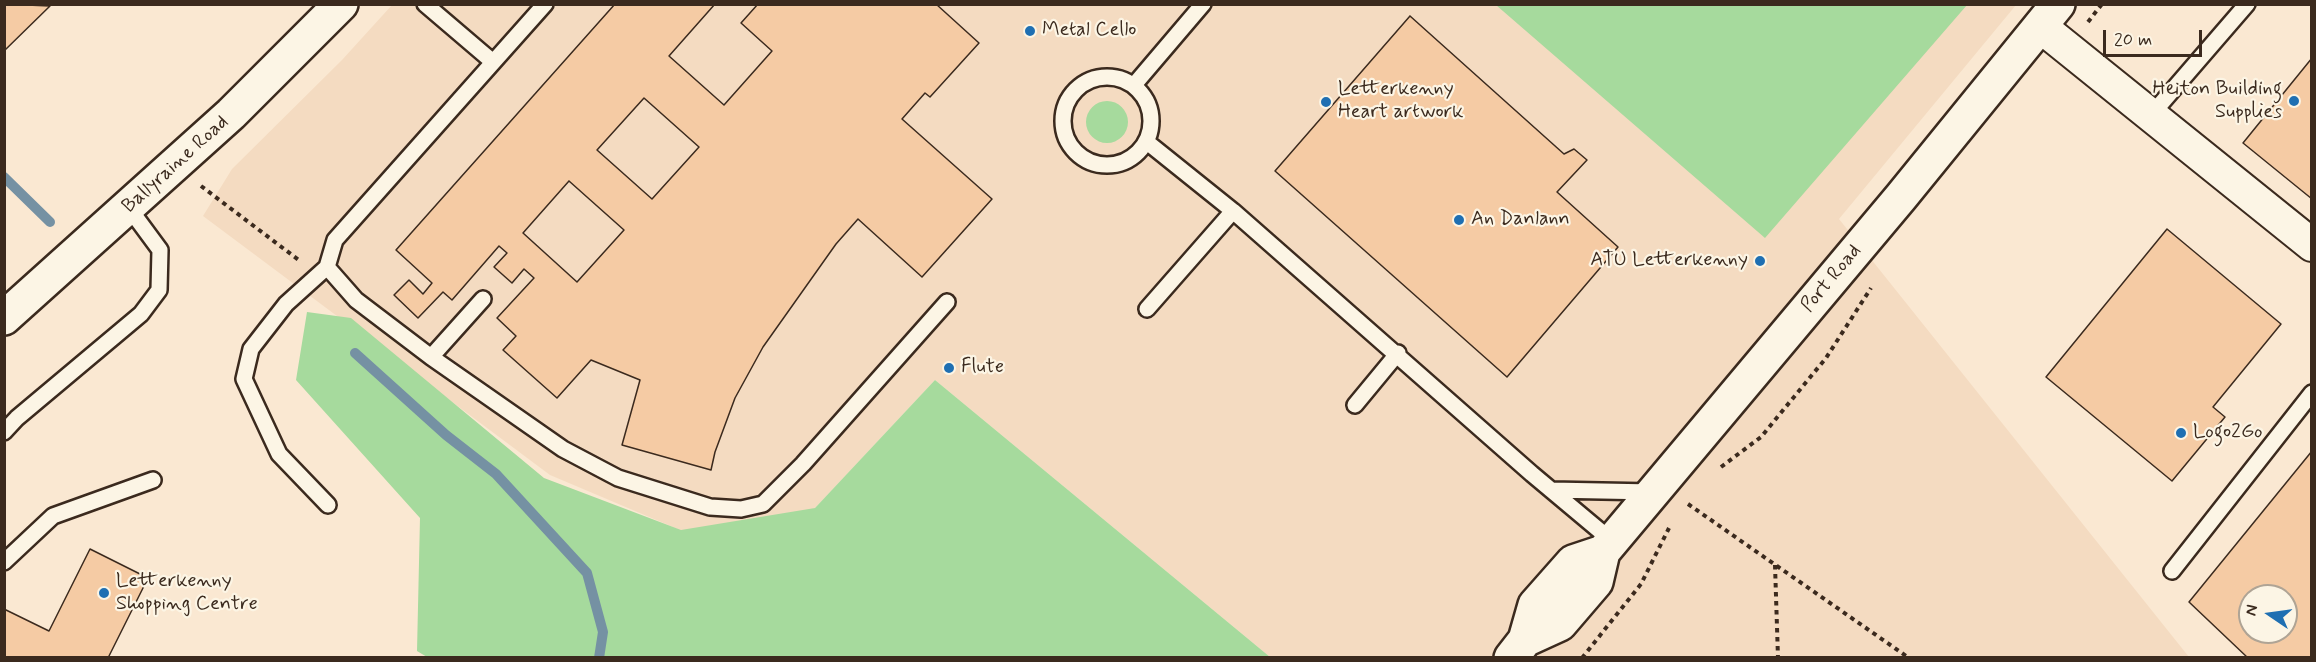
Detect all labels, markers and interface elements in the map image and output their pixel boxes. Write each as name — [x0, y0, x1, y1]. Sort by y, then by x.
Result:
scale bar — [2106, 18, 2205, 56]
place label: Metal Cello — [1042, 19, 1136, 43]
marker: Metal Cello — [1023, 24, 1037, 38]
text: 20 m — [2114, 28, 2152, 52]
place label: Letterkenny Heart artwork — [1338, 78, 1463, 125]
place label: Heiton Building Supplies — [2152, 78, 2282, 125]
marker: Heiton Building Supplies — [2287, 94, 2301, 108]
marker: Letterkenny Heart artwork — [1319, 95, 1333, 109]
street label: Ballyraine Road — [118, 111, 234, 219]
place label: An Danlann — [1471, 208, 1570, 232]
marker: An Danlann — [1452, 213, 1466, 227]
street label: Port Road — [1797, 240, 1867, 318]
place label: ATU Letterkenny — [1590, 249, 1748, 273]
marker: ATU Letterkenny — [1753, 254, 1767, 268]
place label: Flute — [961, 356, 1004, 380]
marker: Flute — [942, 361, 956, 375]
place label: Logo2Go — [2193, 421, 2263, 445]
marker: Logo2Go — [2174, 426, 2188, 440]
place label: Letterkenny Shopping Centre — [116, 570, 258, 617]
north arrow — [2238, 584, 2298, 644]
marker: Letterkenny Shopping Centre — [97, 586, 111, 600]
text: N — [2240, 603, 2263, 618]

